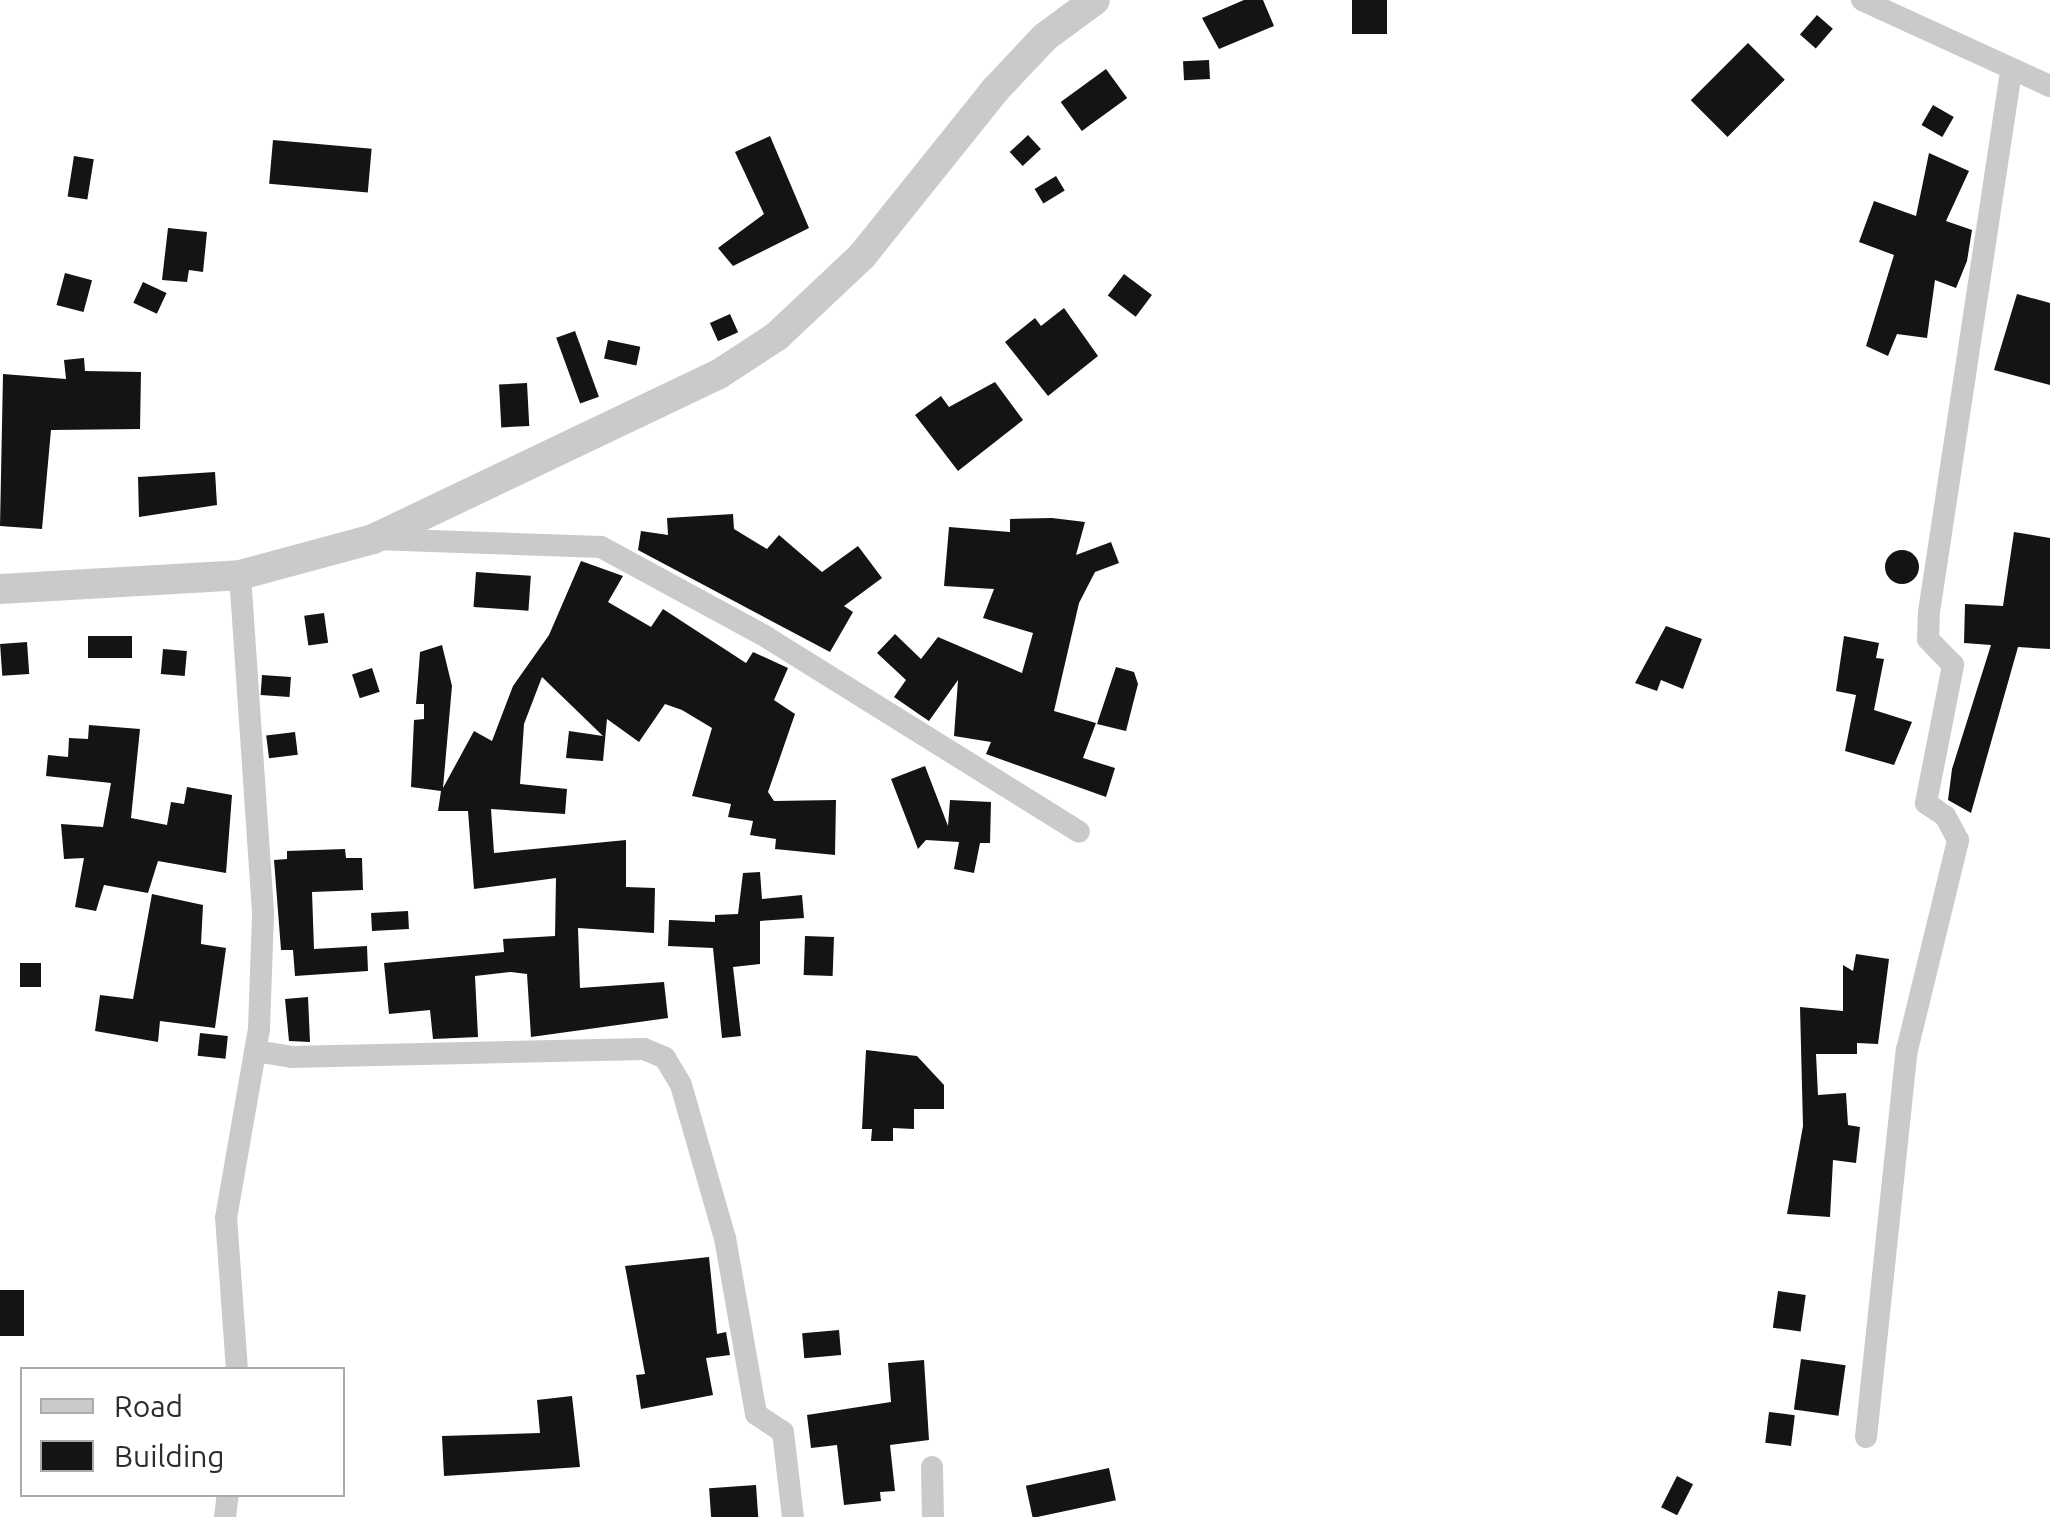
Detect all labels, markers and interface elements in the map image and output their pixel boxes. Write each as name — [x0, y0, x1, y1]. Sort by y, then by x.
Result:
legend — [20, 1367, 345, 1497]
text: Road — [114, 1389, 183, 1423]
text: Building — [114, 1439, 225, 1473]

